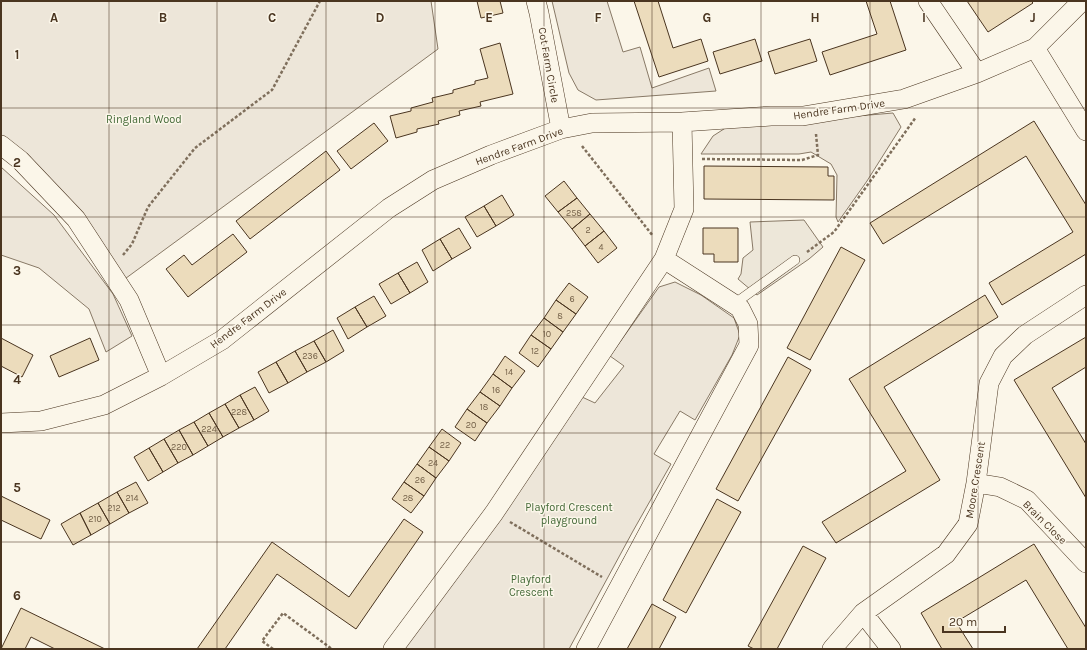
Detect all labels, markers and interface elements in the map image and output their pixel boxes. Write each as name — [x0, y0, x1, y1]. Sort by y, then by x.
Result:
text: A — [50, 10, 58, 25]
text: B — [159, 10, 167, 25]
text: C — [268, 10, 276, 25]
text: D — [376, 10, 385, 25]
text: E — [485, 10, 493, 25]
text: F — [594, 10, 602, 25]
text: G — [703, 10, 711, 25]
text: H — [810, 10, 820, 25]
text: I — [922, 10, 926, 25]
text: J — [1030, 10, 1036, 25]
street label: Cot Farm Circle — [535, 26, 562, 104]
text: 1 — [15, 47, 19, 62]
street label: Hendre Farm Drive — [792, 97, 886, 122]
park label: Ringland Wood — [106, 113, 182, 126]
street label: Hendre Farm Drive — [473, 124, 565, 168]
text: 2 — [13, 155, 21, 170]
house number: 258 — [566, 208, 582, 218]
house number: 2 — [585, 225, 591, 235]
house number: 4 — [598, 242, 604, 252]
text: 3 — [13, 263, 21, 278]
street label: Hendre Farm Drive — [207, 285, 289, 351]
house number: 6 — [569, 294, 575, 304]
house number: 8 — [557, 311, 563, 321]
house number: 10 — [543, 329, 551, 339]
house number: 12 — [531, 346, 539, 356]
house number: 236 — [302, 351, 318, 361]
house number: 14 — [505, 367, 513, 377]
text: 4 — [13, 372, 21, 387]
house number: 16 — [492, 385, 500, 395]
house number: 18 — [480, 402, 489, 412]
house number: 228 — [231, 407, 247, 417]
house number: 20 — [466, 420, 476, 430]
house number: 224 — [201, 424, 217, 434]
house number: 22 — [440, 440, 450, 450]
street label: Moore Crescent — [963, 441, 988, 520]
house number: 220 — [171, 442, 187, 452]
house number: 24 — [428, 458, 438, 468]
house number: 26 — [415, 475, 425, 485]
text: 5 — [13, 480, 21, 495]
house number: 214 — [125, 493, 139, 503]
house number: 28 — [403, 493, 414, 503]
street label: Brain Close — [1020, 498, 1070, 547]
park label: Playford Crescent playground — [525, 501, 613, 527]
house number: 212 — [107, 503, 121, 513]
house number: 210 — [88, 514, 102, 524]
park label: Playford Crescent — [509, 573, 553, 599]
text: 6 — [13, 588, 21, 603]
scale bar — [943, 608, 1005, 634]
text: 20 m — [949, 615, 977, 629]

